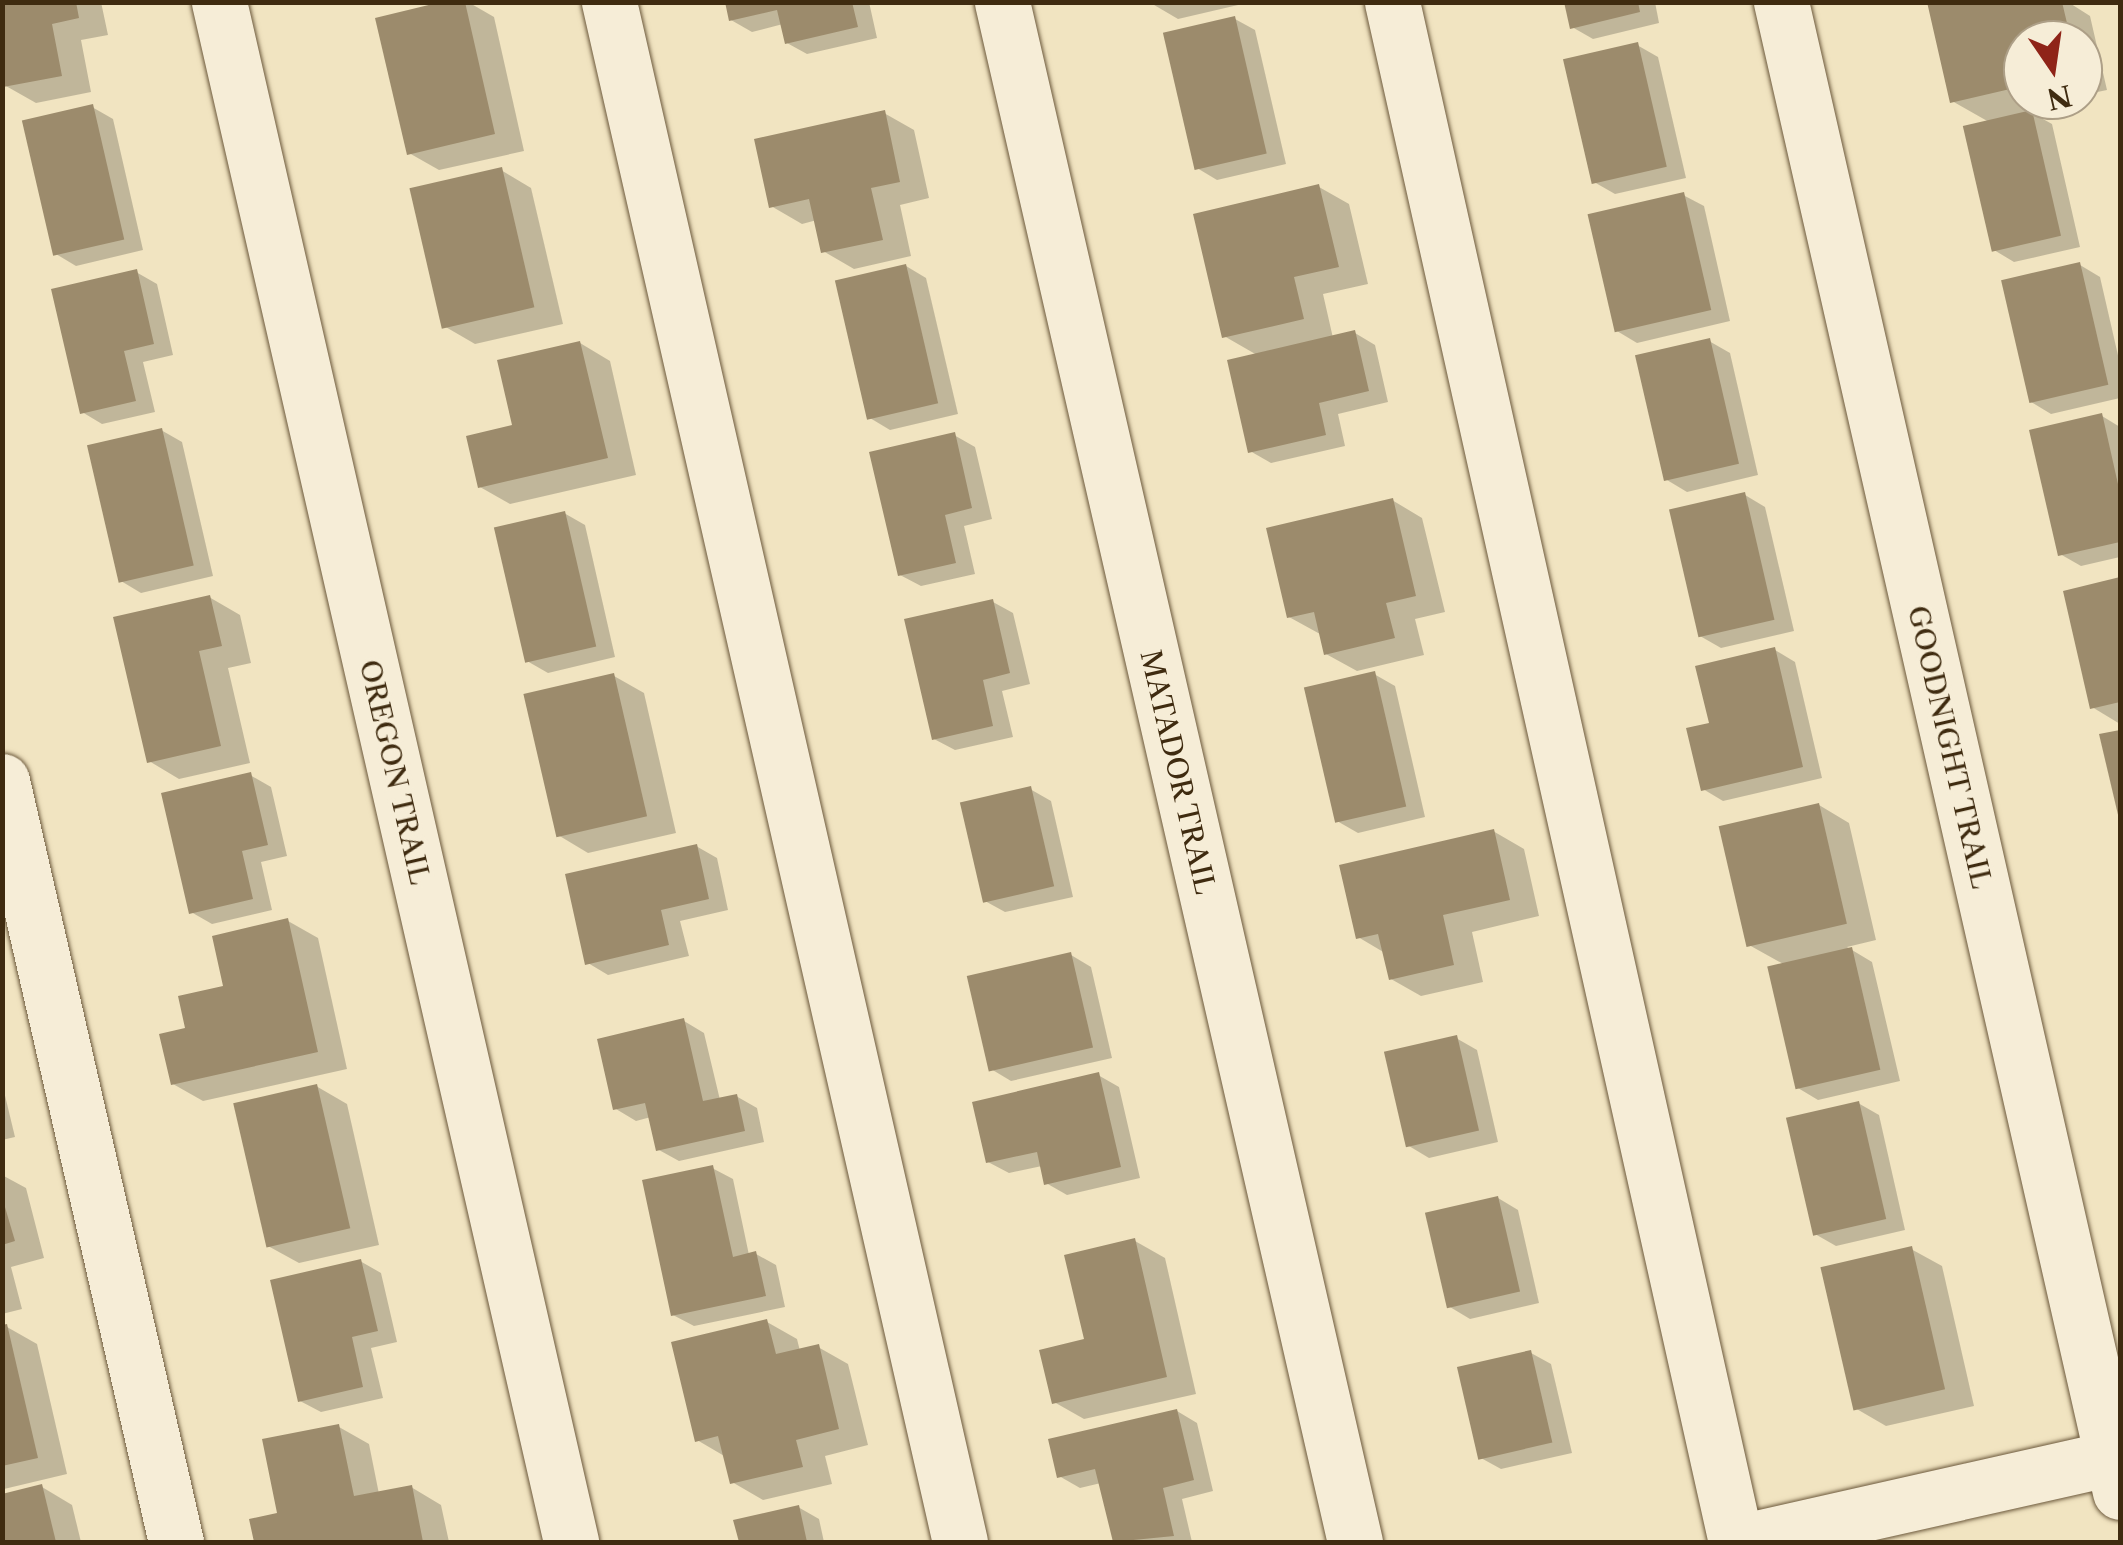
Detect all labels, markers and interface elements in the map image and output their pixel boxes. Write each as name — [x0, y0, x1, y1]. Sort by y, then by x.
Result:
north arrow — [2003, 20, 2103, 120]
text: N — [2044, 78, 2075, 117]
street label: GOODNIGHT TRAIL — [1901, 602, 1999, 892]
street label: MATADOR TRAIL — [1133, 646, 1223, 898]
street label: OREGON TRAIL — [353, 656, 437, 888]

